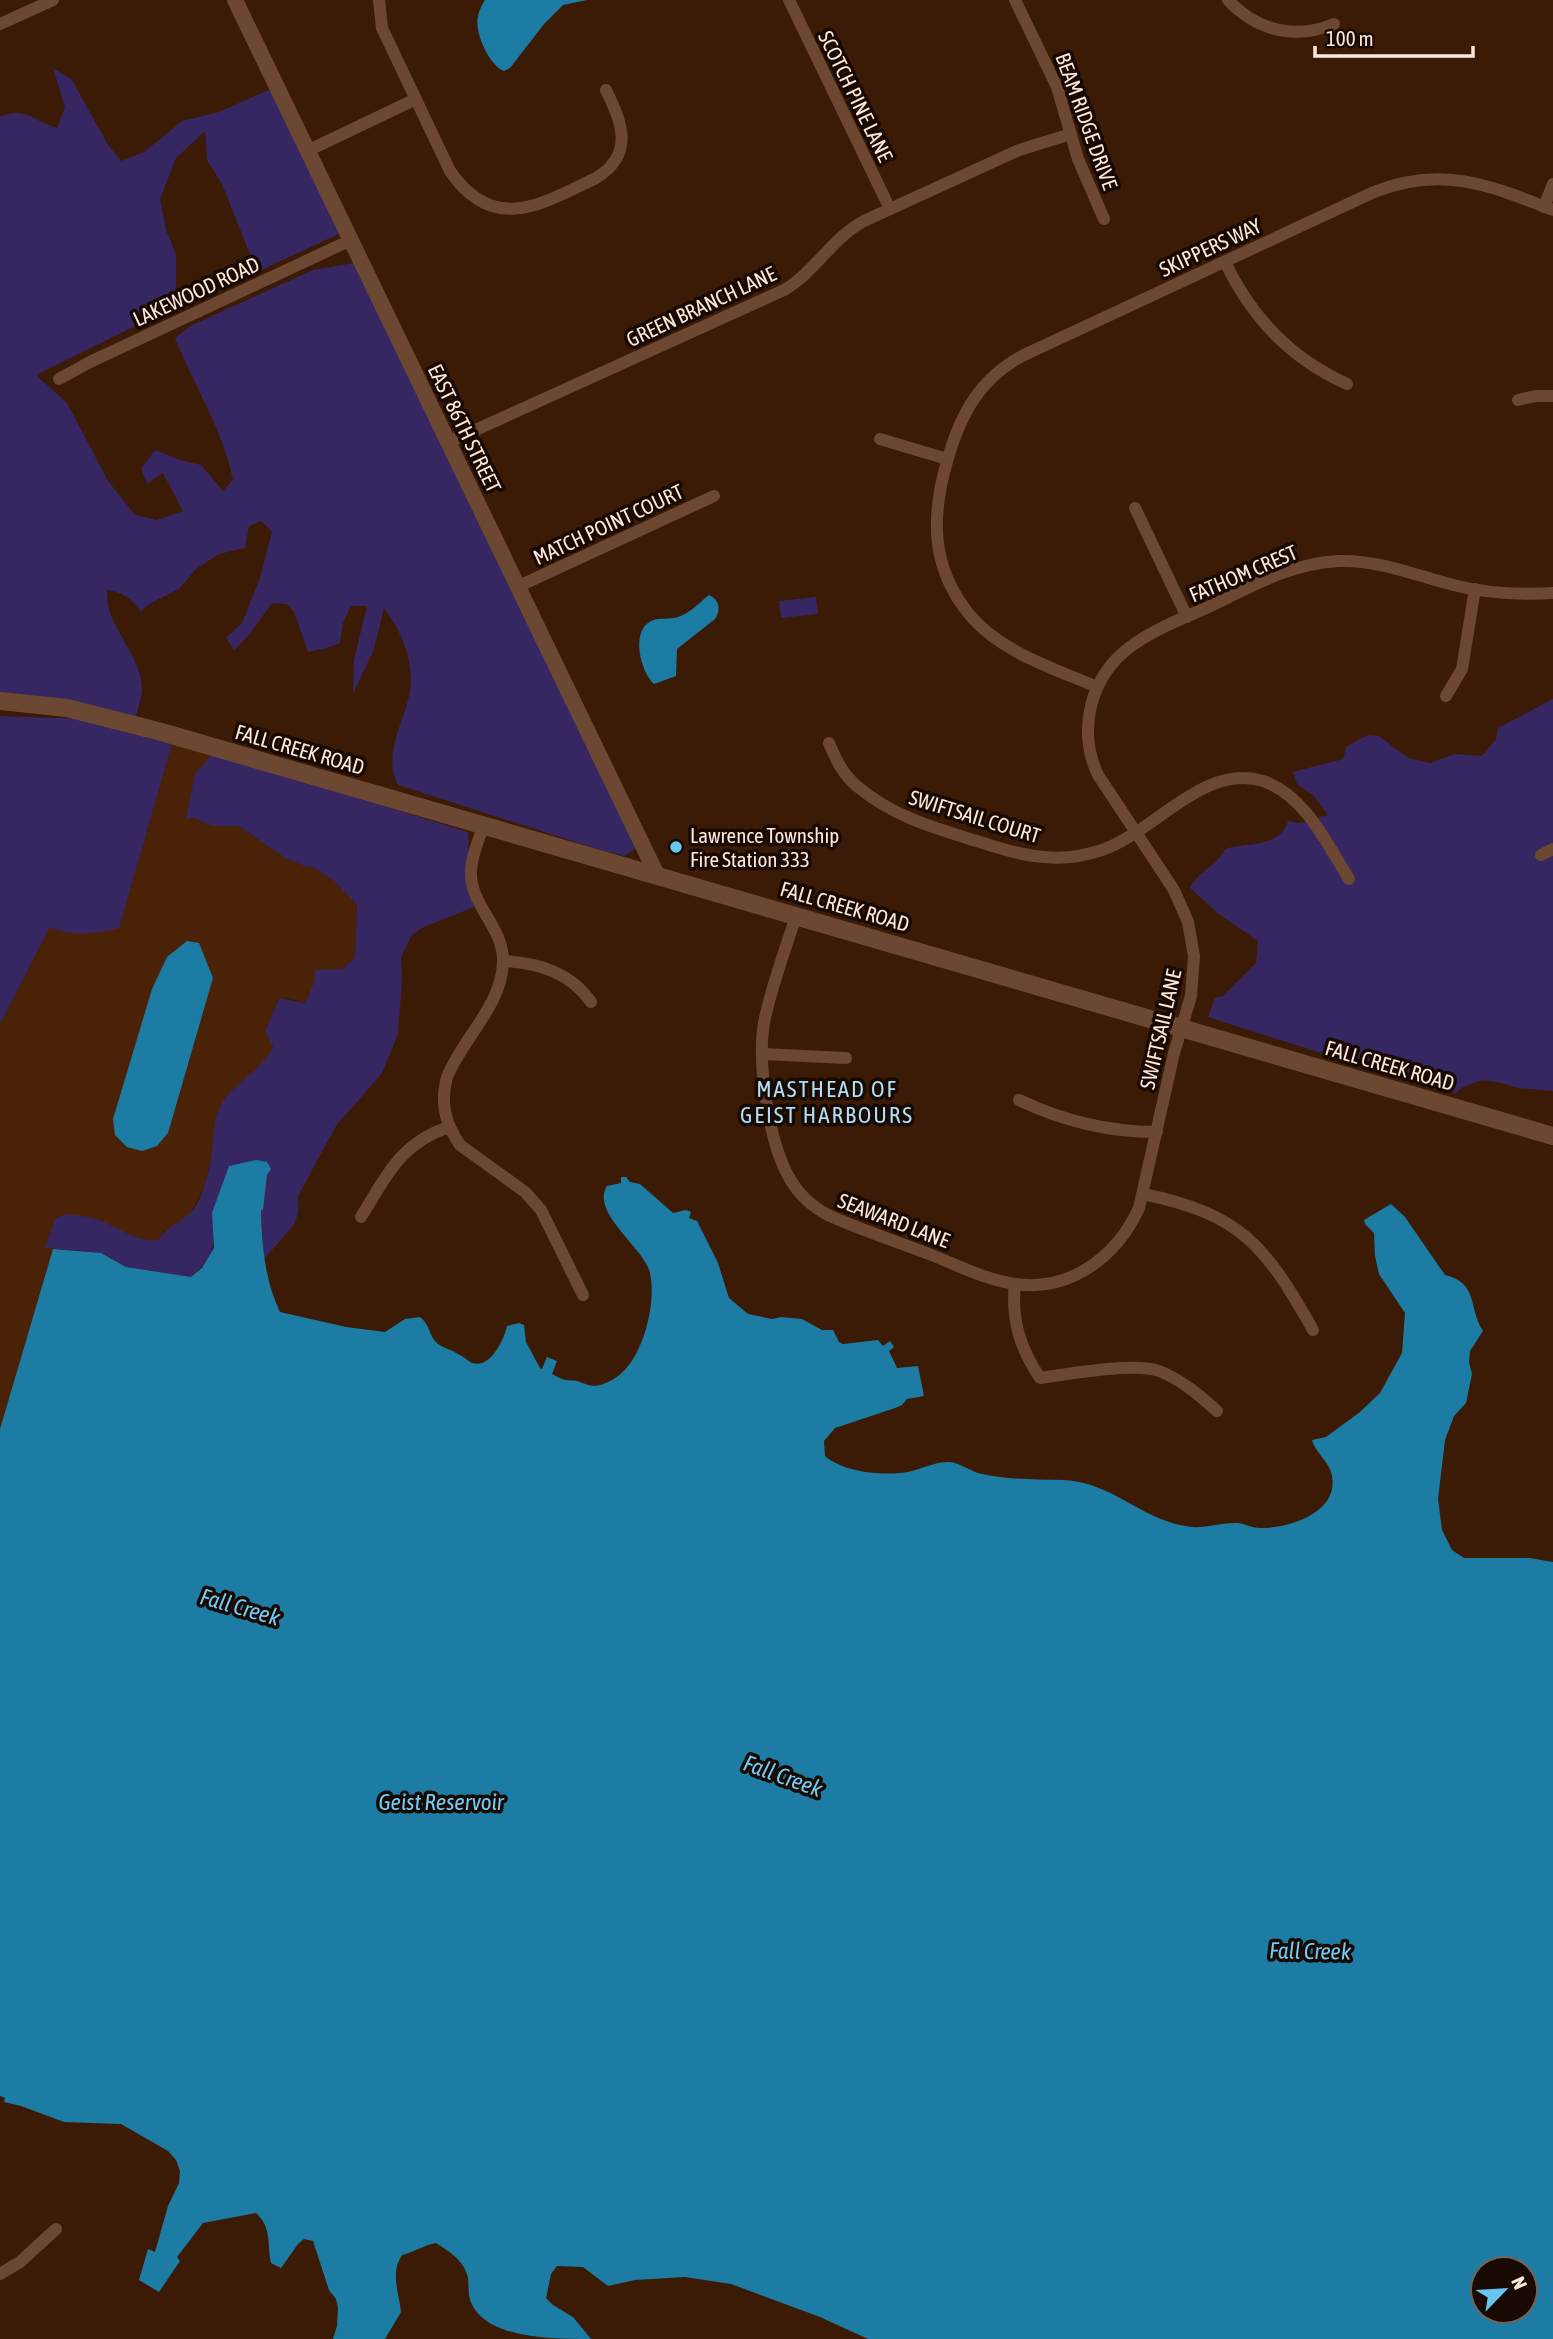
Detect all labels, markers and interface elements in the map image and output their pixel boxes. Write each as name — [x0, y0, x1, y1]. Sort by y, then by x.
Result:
scale bar — [1315, 14, 1472, 58]
text: 100 m — [1326, 26, 1374, 50]
street label: SCOTCH PINE LANE — [814, 27, 898, 165]
street label: BEAM RIDGE DRIVE — [1051, 49, 1123, 193]
street label: SKIPPERS WAY — [1155, 213, 1265, 281]
street label: LAKEWOOD ROAD — [129, 251, 263, 331]
street label: GREEN BRANCH LANE — [622, 261, 780, 351]
street label: EAST 86TH STREET — [424, 360, 506, 496]
street label: MATCH POINT COURT — [529, 479, 687, 569]
street label: FATHOM CREST — [1185, 539, 1301, 607]
street label: FALL CREEK ROAD — [233, 719, 367, 779]
street label: SWIFTSAIL COURT — [906, 785, 1044, 847]
place label: Lawrence Township Fire Station 333 — [690, 823, 839, 871]
marker: Lawrence Township Fire Station 333 — [668, 839, 684, 855]
street label: FALL CREEK ROAD — [778, 876, 912, 936]
street label: SWIFTSAIL LANE — [1135, 967, 1185, 1091]
street label: FALL CREEK ROAD — [1323, 1035, 1457, 1095]
district label: MASTHEAD OF GEIST HARBOURS — [740, 1076, 914, 1128]
street label: SEAWARD LANE — [835, 1188, 953, 1252]
water label: Fall Creek — [197, 1583, 284, 1631]
water label: Fall Creek — [740, 1750, 827, 1803]
water label: Geist Reservoir — [378, 1789, 505, 1815]
water label: Fall Creek — [1269, 1937, 1352, 1965]
north arrow — [1469, 2255, 1539, 2325]
text: N — [1507, 2273, 1532, 2293]

